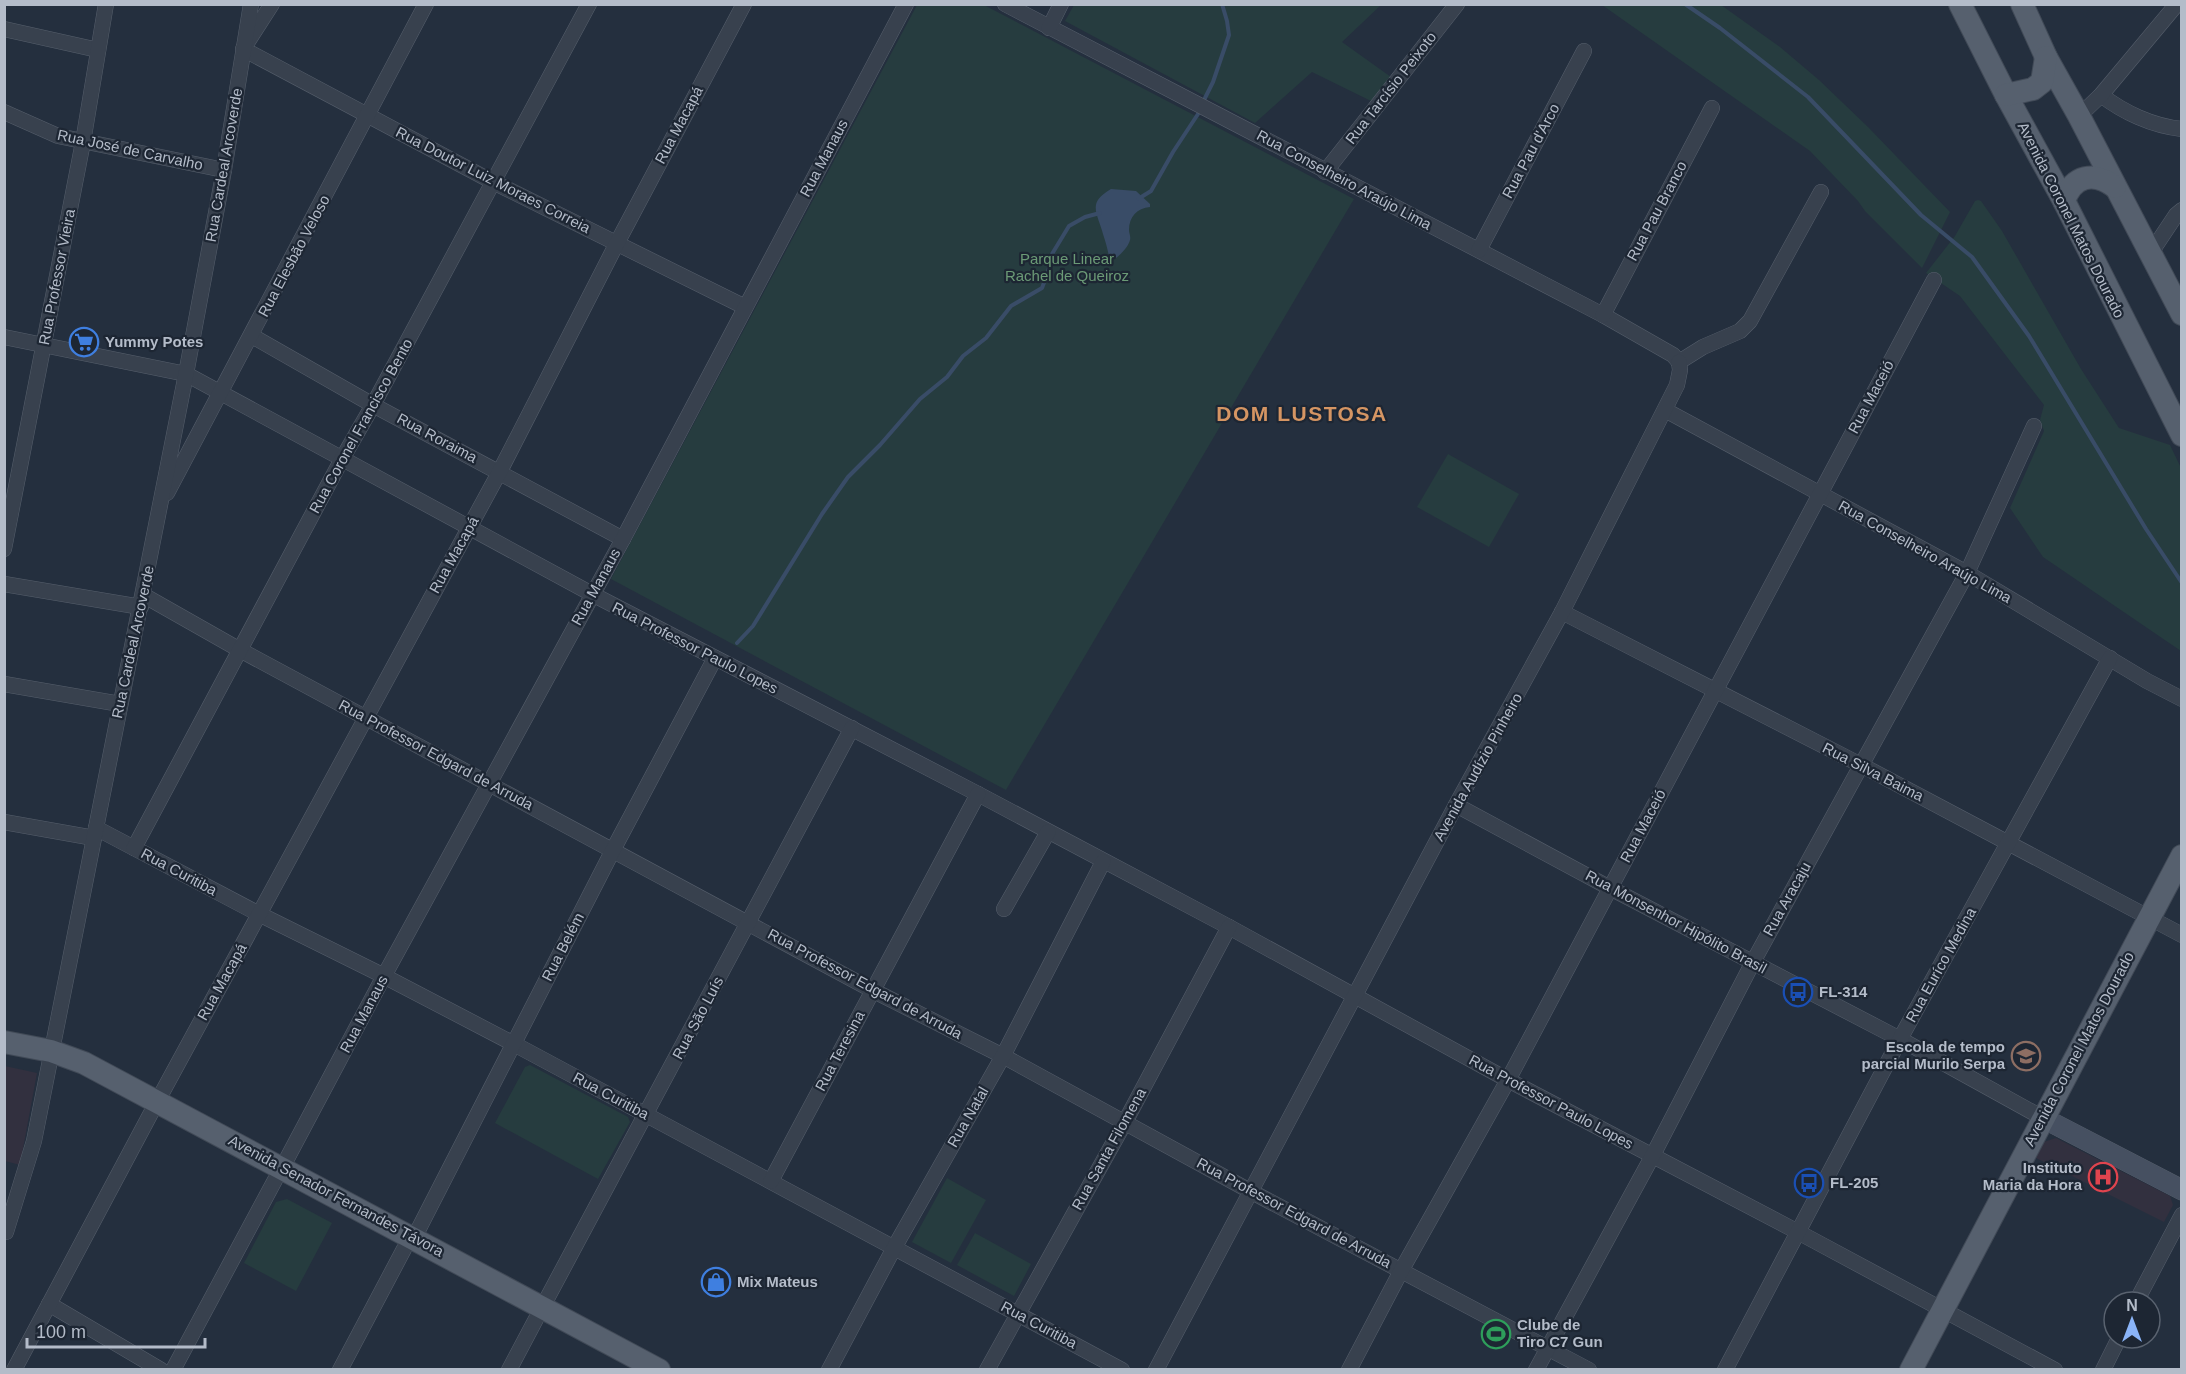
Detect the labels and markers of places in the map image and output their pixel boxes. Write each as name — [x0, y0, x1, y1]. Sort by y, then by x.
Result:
supermarket icon: Yummy Potes — [68, 326, 100, 358]
place label: Yummy Potes — [105, 333, 203, 350]
bus stop icon: FL-314 — [1782, 976, 1814, 1008]
place label: FL-314 — [1819, 983, 1868, 1000]
place label: Escola de tempo parcial Murilo Serpa — [1862, 1038, 2006, 1072]
school or university icon: Escola de tempo parcial Murilo Serpa — [2010, 1040, 2042, 1072]
place label: Instituto Maria da Hora — [1983, 1159, 2083, 1193]
hospital icon: Instituto Maria da Hora — [2087, 1161, 2119, 1193]
bus stop icon: FL-205 — [1793, 1167, 1825, 1199]
place label: FL-205 — [1830, 1174, 1878, 1191]
shop icon: Mix Mateus — [700, 1266, 732, 1298]
place label: Mix Mateus — [737, 1273, 818, 1290]
place label: Clube de Tiro C7 Gun — [1517, 1316, 1603, 1350]
sports icon: Clube de Tiro C7 Gun — [1480, 1318, 1512, 1350]

